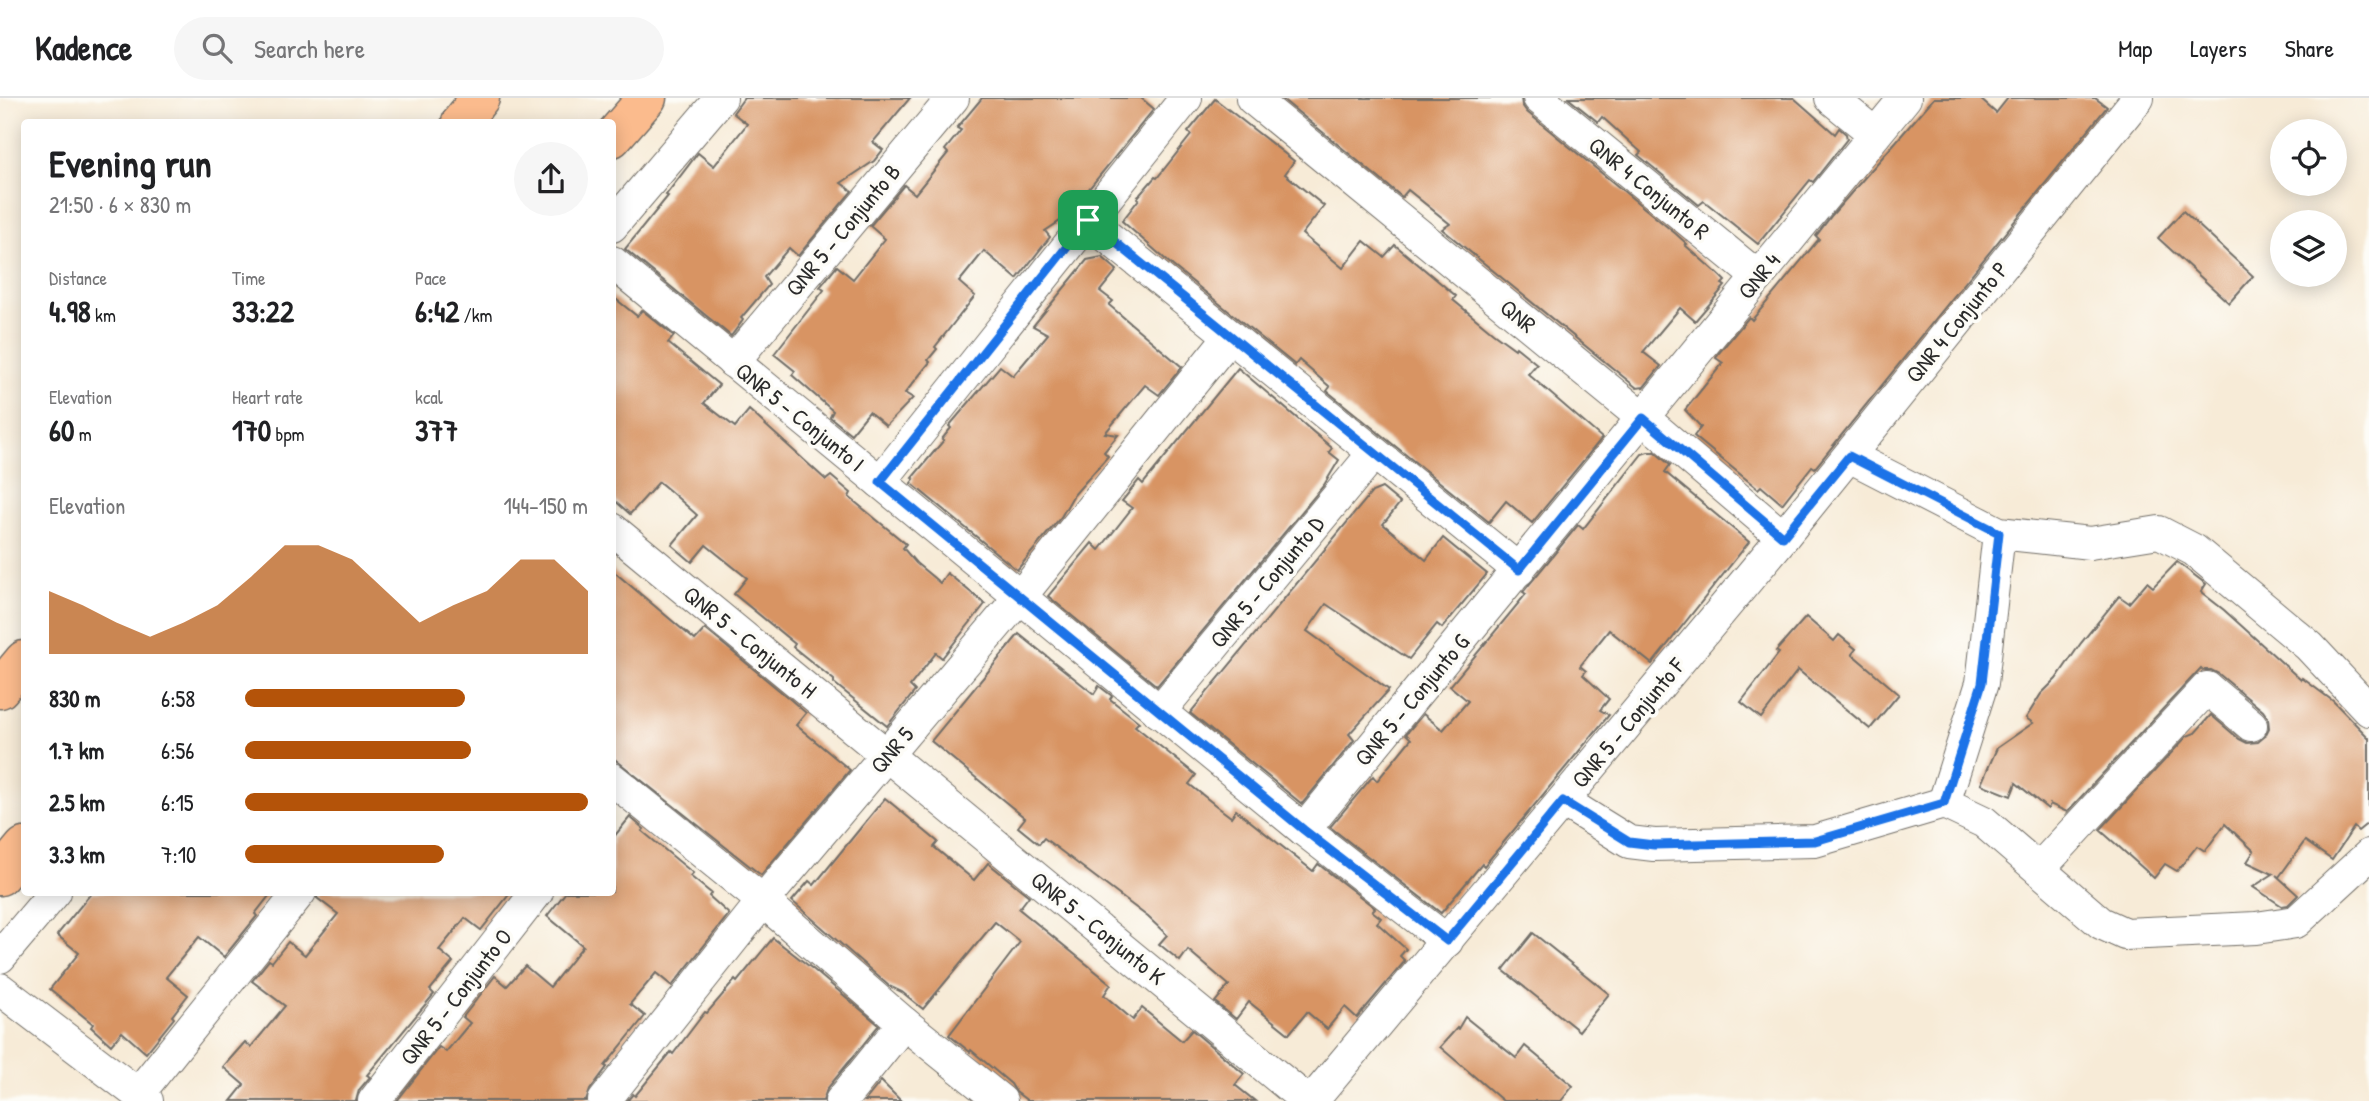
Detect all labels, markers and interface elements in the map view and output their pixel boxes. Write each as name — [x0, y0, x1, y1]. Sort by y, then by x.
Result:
search box — [174, 17, 664, 80]
text: Kadence — [35, 26, 132, 70]
icon: search — [198, 29, 236, 67]
text: Search here — [254, 31, 365, 66]
text: Map — [2118, 32, 2152, 64]
text: Layers — [2190, 32, 2247, 64]
text: Share — [2285, 32, 2334, 64]
map controls — [2270, 119, 2347, 287]
button: locate — [2270, 119, 2347, 196]
street label: QNR 4 Conjunto R — [1582, 129, 1716, 246]
text: Evening run — [49, 137, 212, 189]
button: share — [514, 142, 588, 216]
street label: QNR 5 - Conjunto B — [778, 157, 907, 302]
text: 21:50 · 6 × 830 m — [49, 189, 191, 220]
pin — [1058, 190, 1118, 250]
icon: arrive — [1069, 201, 1107, 239]
button: layers — [2270, 210, 2347, 287]
street label: QNR 4 — [1730, 246, 1787, 306]
street label: QNR 4 Conjunto P — [1898, 255, 2015, 389]
text: Distance — [49, 265, 107, 291]
text: Time — [232, 265, 266, 291]
text: Pace — [415, 265, 447, 291]
text: 4.98 — [49, 291, 91, 331]
text: 33:22 — [232, 291, 294, 331]
text: 6:42 — [415, 291, 459, 331]
street label: QNR — [1494, 292, 1543, 340]
text: km — [91, 302, 116, 328]
text: /km — [459, 302, 492, 328]
street label: QNR 5 - Conjunto I — [729, 355, 871, 478]
text: Elevation — [49, 384, 112, 410]
text: Heart rate — [232, 384, 303, 410]
text: kcal — [415, 384, 443, 410]
text: 60 — [49, 410, 74, 450]
text: 170 — [232, 410, 271, 450]
text: 377 — [415, 410, 458, 450]
text: m — [74, 421, 92, 447]
text: bpm — [271, 421, 304, 447]
text: Elevation — [49, 490, 125, 521]
text: 144–150 m — [503, 490, 588, 521]
street label: QNR 5 - Conjunto D — [1202, 509, 1331, 654]
street label: QNR 5 - Conjunto H — [677, 578, 823, 705]
street label: QNR 5 - Conjunto G — [1347, 627, 1476, 772]
street label: QNR 5 - Conjunto F — [1564, 650, 1692, 794]
text: 830 m — [49, 683, 101, 714]
text: 6:58 — [161, 683, 195, 714]
street label: QNR 5 — [863, 719, 921, 780]
text: 1.7 km — [49, 735, 104, 766]
text: 6:56 — [161, 735, 194, 766]
text: 2.5 km — [49, 787, 105, 818]
text: 6:15 — [161, 787, 194, 818]
text: 3.3 km — [49, 839, 105, 870]
text: 7:10 — [161, 839, 196, 870]
street label: QNR 5 - Conjunto K — [1025, 864, 1172, 991]
street label: QNR 5 - Conjunto O — [393, 922, 519, 1071]

